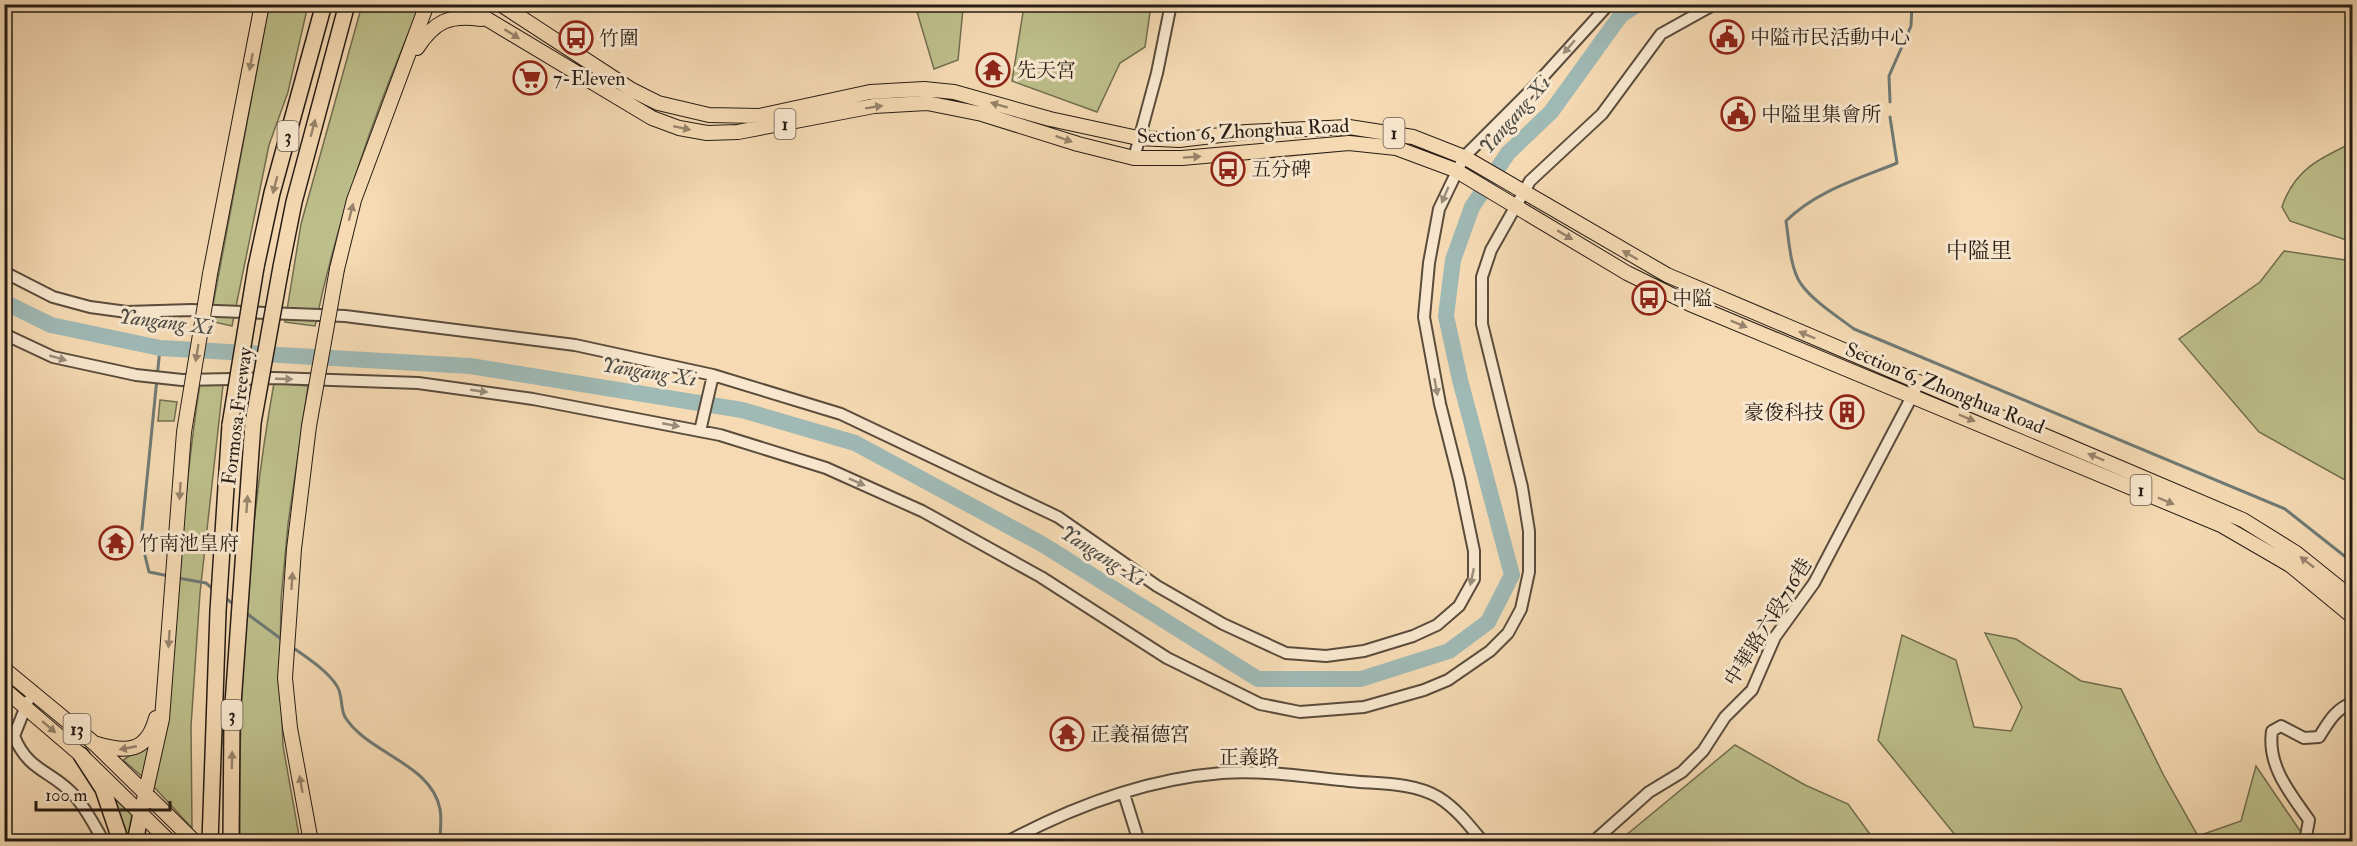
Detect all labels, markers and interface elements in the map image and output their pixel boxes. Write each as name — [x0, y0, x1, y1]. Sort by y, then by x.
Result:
public building icon: 中隘市民活動中心 — [1709, 19, 1745, 55]
bus stop icon: 竹圍 — [558, 20, 594, 56]
place label: 中隘市民活動中心 — [1750, 25, 1910, 50]
place label: 竹圍 — [599, 26, 639, 51]
one-way arrow — [504, 28, 520, 39]
one-way arrow — [1563, 39, 1576, 54]
temple icon: 先天宮 — [975, 52, 1011, 88]
one-way arrow — [246, 53, 255, 72]
place label: 先天宮 — [1016, 58, 1076, 83]
supermarket icon: 7-Eleven — [512, 60, 548, 96]
place label: 7-Eleven — [553, 66, 626, 91]
water label: Yangang Xi — [1474, 70, 1557, 160]
public building icon: 中隘里集會所 — [1720, 96, 1756, 132]
one-way arrow — [990, 100, 1008, 109]
one-way arrow — [864, 102, 883, 111]
place label: 中隘里集會所 — [1761, 102, 1881, 127]
road number: 1 — [774, 109, 796, 139]
street label: Section 6, Zhonghua Road — [1136, 113, 1350, 149]
road number: 1 — [1384, 118, 1404, 148]
one-way arrow — [309, 119, 319, 137]
road number: 3 — [278, 121, 298, 151]
one-way arrow — [673, 123, 691, 133]
one-way arrow — [1055, 135, 1073, 145]
bus stop icon: 五分碑 — [1210, 151, 1246, 187]
one-way arrow — [1183, 152, 1202, 162]
place label: 五分碑 — [1251, 157, 1311, 182]
one-way arrow — [269, 176, 279, 194]
one-way arrow — [1440, 187, 1450, 205]
one-way arrow — [347, 203, 357, 221]
one-way arrow — [1557, 230, 1573, 241]
district label: 中隘里 — [1946, 237, 2012, 265]
one-way arrow — [1621, 250, 1638, 260]
bus stop icon: 中隘 — [1631, 280, 1667, 316]
place label: 中隘 — [1672, 286, 1712, 311]
water label: Yangang Xi — [117, 303, 215, 341]
one-way arrow — [1730, 319, 1748, 329]
one-way arrow — [1798, 330, 1816, 340]
street label: Section 6, Zhonghua Road — [1842, 337, 2048, 439]
one-way arrow — [192, 343, 201, 362]
street label: Formosa Freeway — [216, 344, 258, 486]
water label: Yangang Xi — [600, 351, 698, 393]
one-way arrow — [49, 354, 67, 363]
one-way arrow — [275, 374, 294, 383]
one-way arrow — [1432, 377, 1441, 396]
one-way arrow — [469, 386, 488, 396]
building icon: 豪俊科技 — [1829, 394, 1865, 430]
place label: 豪俊科技 — [1744, 400, 1824, 425]
one-way arrow — [1958, 414, 1976, 423]
one-way arrow — [661, 421, 680, 430]
one-way arrow — [2086, 452, 2104, 462]
road number: 1 — [2130, 475, 2152, 505]
one-way arrow — [848, 477, 866, 487]
one-way arrow — [175, 481, 185, 500]
one-way arrow — [242, 495, 252, 514]
one-way arrow — [2158, 496, 2176, 506]
water label: Yangang Xi — [1055, 519, 1151, 593]
temple icon: 竹南池皇府 — [98, 525, 134, 561]
place label: 竹南池皇府 — [139, 531, 239, 556]
street label: 中華路六段716巷 — [1719, 553, 1817, 691]
one-way arrow — [2299, 555, 2315, 568]
one-way arrow — [1467, 568, 1476, 587]
one-way arrow — [287, 572, 296, 591]
one-way arrow — [164, 629, 174, 648]
road number: 3 — [222, 700, 242, 730]
road number: 13 — [64, 714, 90, 744]
temple icon: 正義福德宮 — [1049, 716, 1085, 752]
one-way arrow — [41, 720, 56, 733]
place label: 正義福德宮 — [1090, 722, 1190, 747]
one-way arrow — [118, 743, 137, 752]
street label: 正義路 — [1219, 745, 1279, 770]
one-way arrow — [227, 751, 237, 770]
scale bar — [36, 774, 170, 812]
one-way arrow — [296, 774, 305, 793]
text: 100 m — [45, 784, 88, 807]

